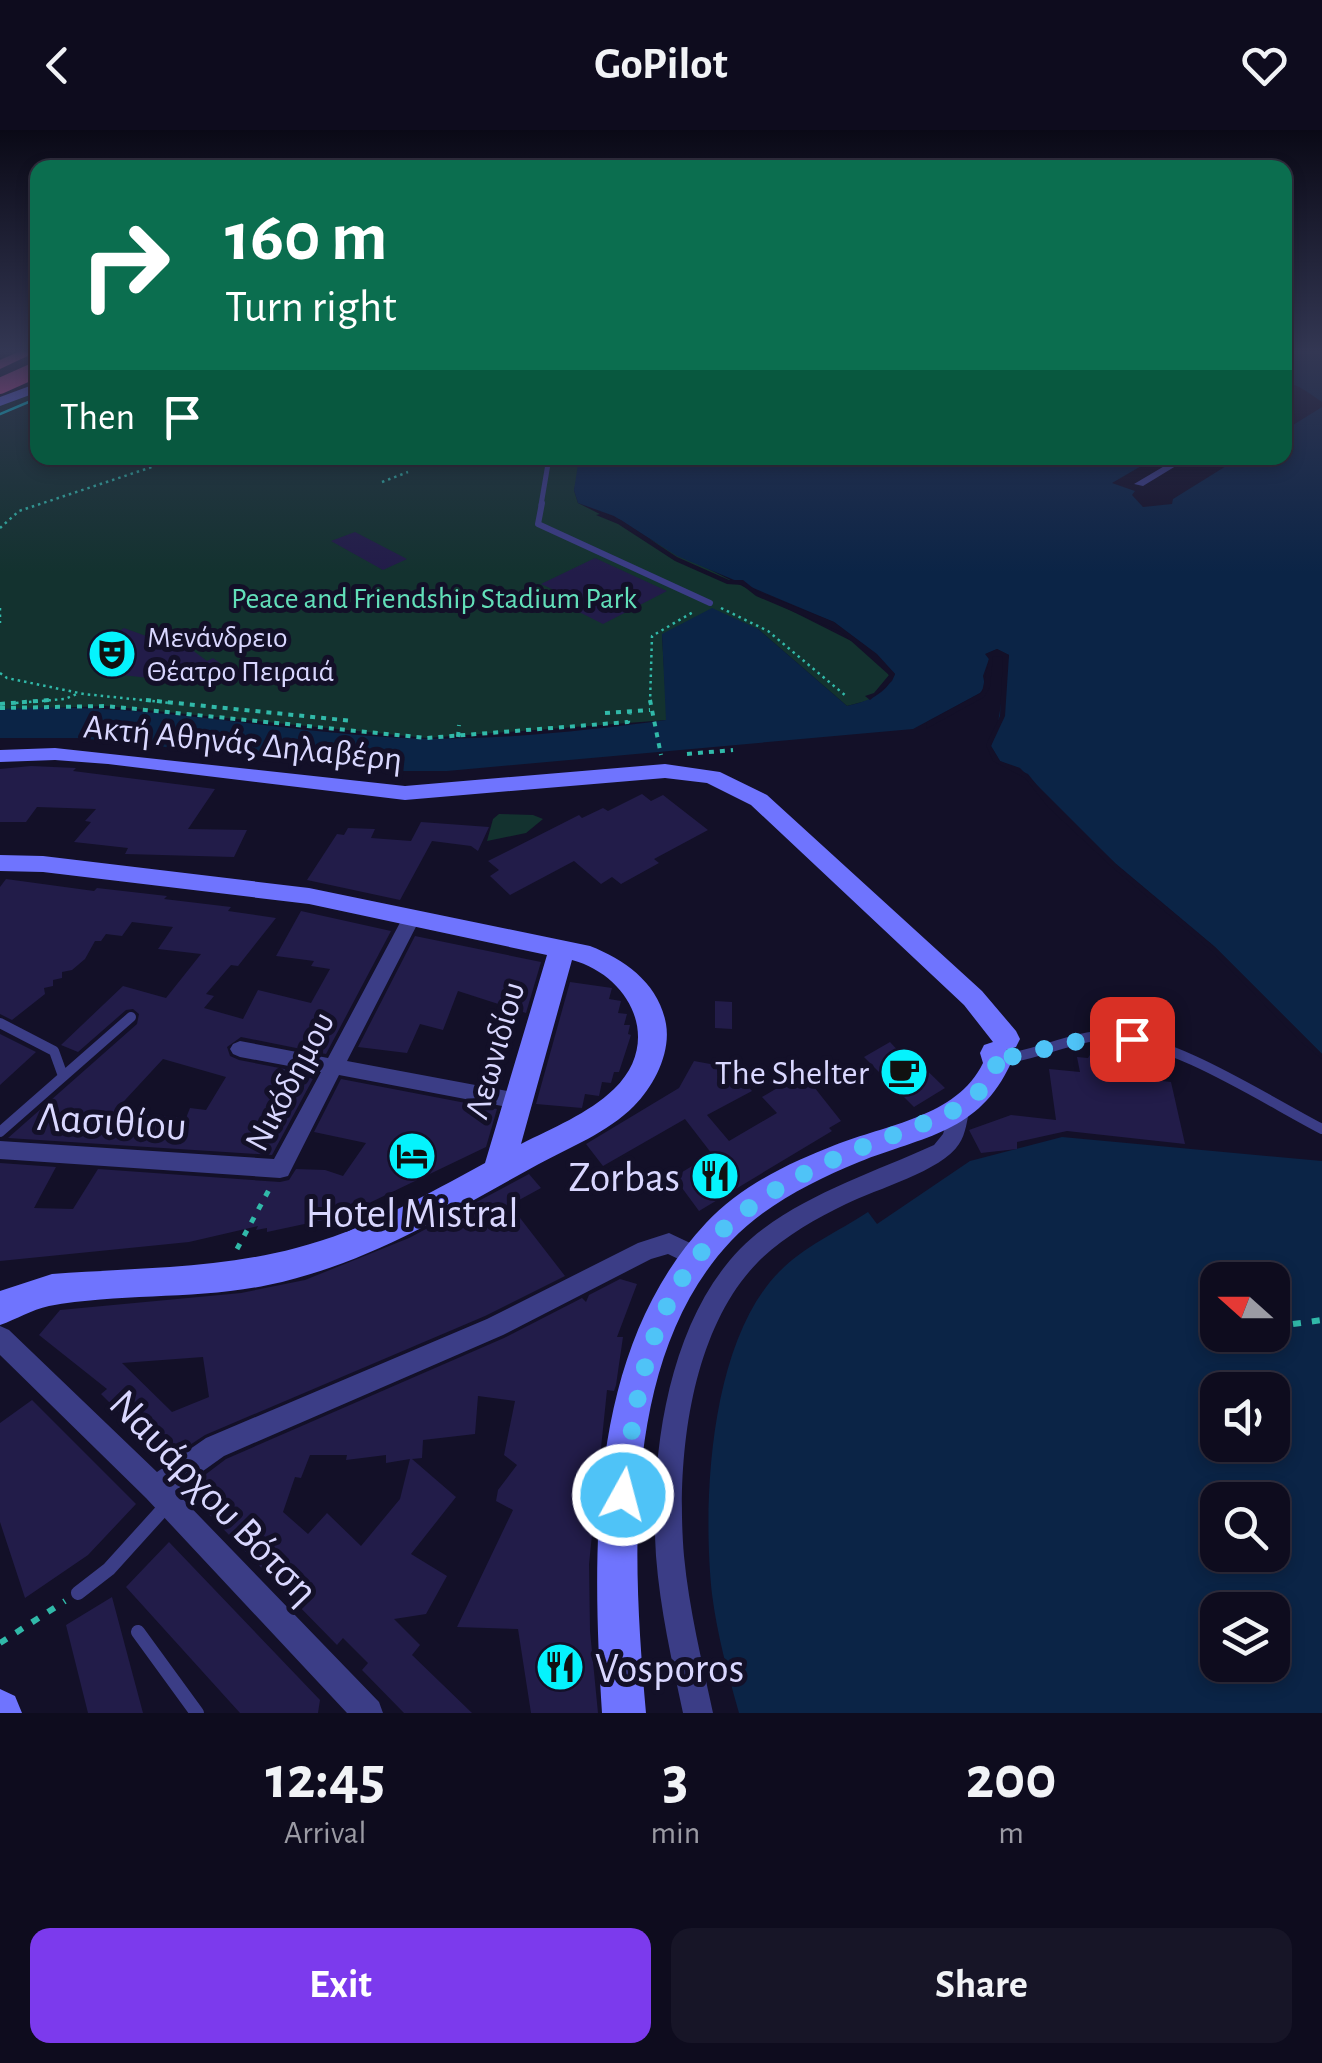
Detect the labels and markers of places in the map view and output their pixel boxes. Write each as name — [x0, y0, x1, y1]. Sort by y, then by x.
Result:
place label: Μενάνδρειο Θέατρο Πειραιά — [147, 623, 334, 687]
theatre icon: Μενάνδρειο Θέατρο Πειραιά — [86, 628, 138, 680]
pin — [1090, 997, 1175, 1082]
cafe icon: The Shelter — [878, 1046, 930, 1098]
place label: The Shelter — [715, 1056, 870, 1091]
hotel icon: Hotel Mistral — [386, 1130, 438, 1182]
restaurant icon: Zorbas — [689, 1150, 741, 1202]
place label: Zorbas — [569, 1157, 680, 1199]
place label: Hotel Mistral — [305, 1193, 519, 1235]
restaurant icon: Vosporos — [534, 1641, 586, 1693]
place label: Vosporos — [595, 1648, 744, 1690]

